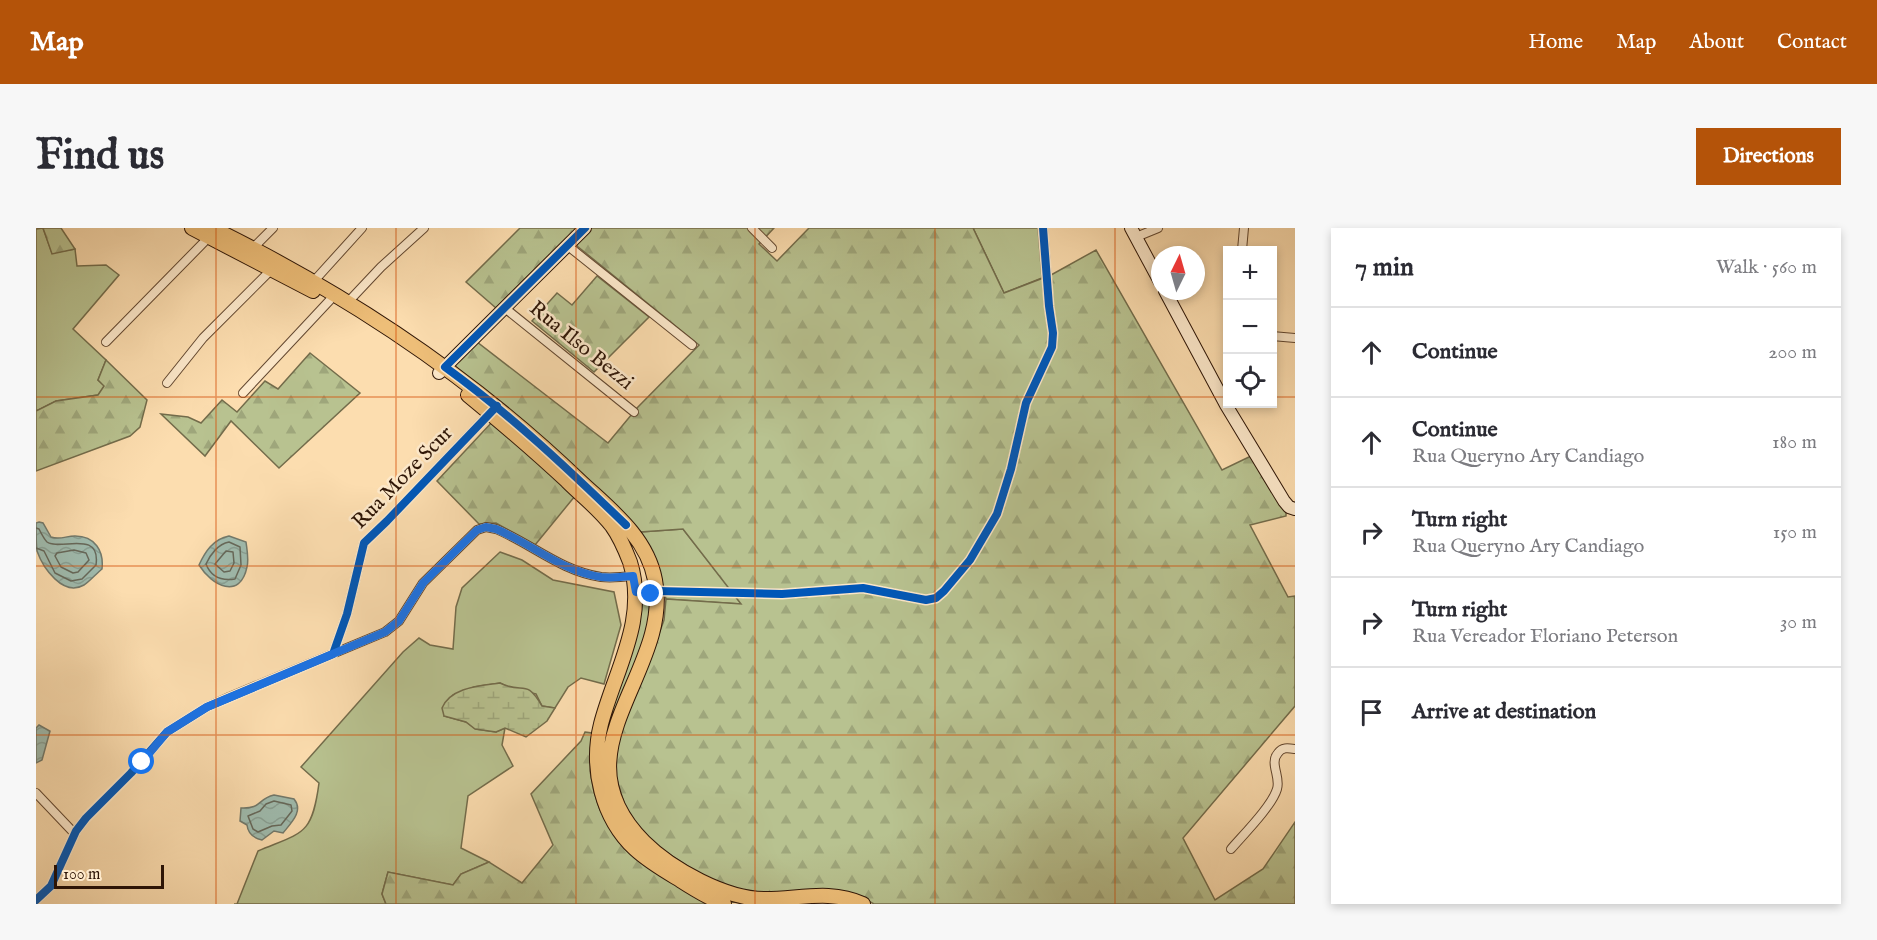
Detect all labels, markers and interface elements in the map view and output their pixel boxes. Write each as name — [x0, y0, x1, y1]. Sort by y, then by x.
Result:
text: Map — [30, 25, 84, 60]
text: Home — [1528, 29, 1583, 56]
text: Map — [1616, 29, 1656, 56]
text: About — [1689, 29, 1744, 56]
text: Contact — [1777, 29, 1847, 56]
button: Directions — [1696, 128, 1841, 185]
text: Find us — [36, 130, 164, 183]
north arrow — [1151, 246, 1205, 300]
map controls — [1223, 246, 1277, 408]
button: + — [1223, 246, 1277, 300]
text: 7 min — [1355, 251, 1414, 284]
text: Walk · 560 m — [1716, 255, 1817, 280]
street label: Rua Ilso Bezzi — [523, 296, 639, 396]
button: − — [1223, 300, 1277, 354]
icon: ahead — [1355, 336, 1388, 369]
text: Continue — [1412, 338, 1498, 366]
text: 200 m — [1768, 340, 1817, 365]
button: locate — [1223, 354, 1277, 408]
text: Continue — [1412, 416, 1498, 444]
street label: Rua Moze Scur — [347, 420, 459, 535]
icon: ahead — [1355, 426, 1388, 459]
text: 180 m — [1772, 430, 1817, 455]
text: Rua Queryno Ary Candiago — [1412, 444, 1644, 469]
text: Turn right — [1412, 506, 1507, 534]
icon: right — [1355, 516, 1388, 549]
text: 150 m — [1773, 520, 1817, 545]
text: Rua Queryno Ary Candiago — [1412, 534, 1644, 559]
route end — [637, 580, 663, 606]
text: Turn right — [1412, 596, 1507, 624]
icon: right — [1355, 606, 1388, 639]
text: 30 m — [1780, 610, 1817, 635]
text: Rua Vereador Floriano Peterson — [1412, 624, 1678, 649]
icon: arrive — [1355, 696, 1388, 729]
text: Arrive at destination — [1412, 698, 1596, 726]
route start — [128, 748, 154, 774]
scale bar — [54, 862, 164, 890]
text: 100 m — [63, 865, 100, 885]

